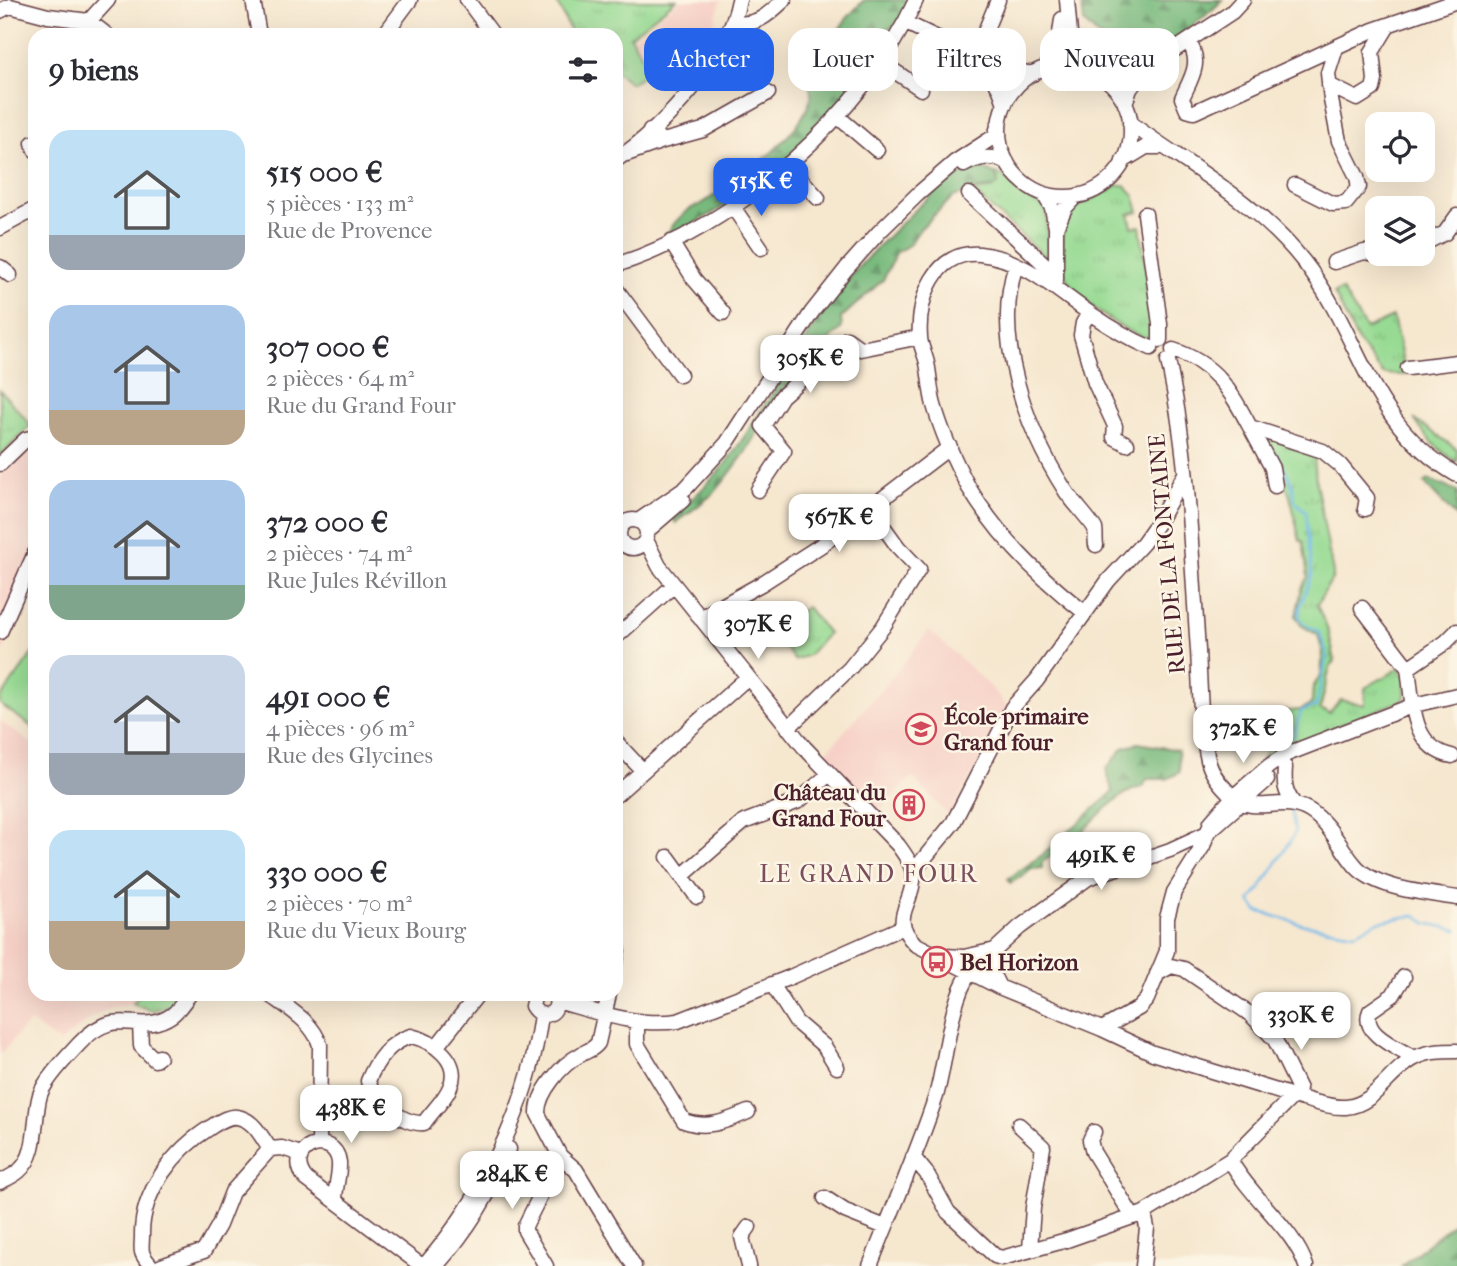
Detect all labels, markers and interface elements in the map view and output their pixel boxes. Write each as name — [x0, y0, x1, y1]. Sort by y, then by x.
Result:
chip: Acheter — [644, 28, 774, 91]
chip: Louer — [788, 28, 898, 91]
chip: Filtres — [912, 28, 1026, 91]
chip: Nouveau — [1040, 28, 1179, 91]
icon: filters — [564, 51, 602, 89]
text: 9 biens — [49, 53, 139, 88]
map controls — [1365, 112, 1435, 266]
button: locate — [1365, 112, 1435, 182]
text: 515 000 € — [266, 155, 383, 190]
icon: home — [105, 158, 189, 242]
pin: 515K € — [704, 158, 818, 218]
text: 515K € — [729, 167, 793, 194]
text: 5 pièces · 133 m² — [266, 190, 413, 217]
button: layers — [1365, 196, 1435, 266]
text: Rue de Provence — [266, 217, 432, 244]
text: 307 000 € — [266, 330, 390, 365]
icon: home — [105, 333, 189, 417]
pin: 305K € — [753, 336, 867, 395]
text: 305K € — [776, 344, 844, 371]
text: 2 pièces · 64 m² — [266, 365, 414, 392]
text: Rue du Grand Four — [266, 392, 456, 419]
street label: RUE DE LA FONTAINE — [1143, 433, 1191, 675]
pin: 567K € — [782, 494, 896, 554]
text: 567K € — [805, 503, 873, 530]
text: 372 000 € — [266, 505, 388, 540]
icon: home — [105, 508, 189, 592]
text: 2 pièces · 74 m² — [266, 540, 412, 567]
text: Rue Jules Révillon — [266, 567, 447, 594]
pin: 307K € — [701, 602, 815, 661]
text: 307K € — [724, 610, 792, 637]
text: 491 000 € — [266, 680, 391, 715]
icon: home — [105, 683, 189, 767]
place label: École primaire Grand four — [944, 702, 1089, 756]
pin: 372K € — [1186, 706, 1300, 765]
school or university icon: École primaire Grand four — [904, 712, 938, 746]
text: 372K € — [1209, 714, 1277, 741]
text: 4 pièces · 96 m² — [266, 715, 414, 742]
text: Rue des Glycines — [266, 742, 433, 769]
place label: Château du Grand Four — [772, 779, 887, 832]
building icon: Château du Grand Four — [892, 788, 926, 822]
pin: 491K € — [1044, 832, 1158, 892]
text: 491K € — [1066, 841, 1136, 868]
text: 330 000 € — [266, 855, 388, 890]
icon: home — [105, 858, 189, 942]
district label: LE GRAND FOUR — [759, 860, 979, 888]
text: 2 pièces · 70 m² — [266, 890, 412, 917]
text: Rue du Vieux Bourg — [266, 917, 466, 944]
bus stop icon: Bel Horizon — [920, 945, 954, 979]
place label: Bel Horizon — [960, 949, 1079, 976]
pin: 330K € — [1244, 992, 1358, 1052]
text: 330K € — [1268, 1001, 1334, 1028]
pin: 438K € — [294, 1086, 408, 1145]
text: 438K € — [316, 1094, 386, 1121]
pin: 284K € — [455, 1152, 569, 1211]
text: 284K € — [476, 1160, 548, 1187]

